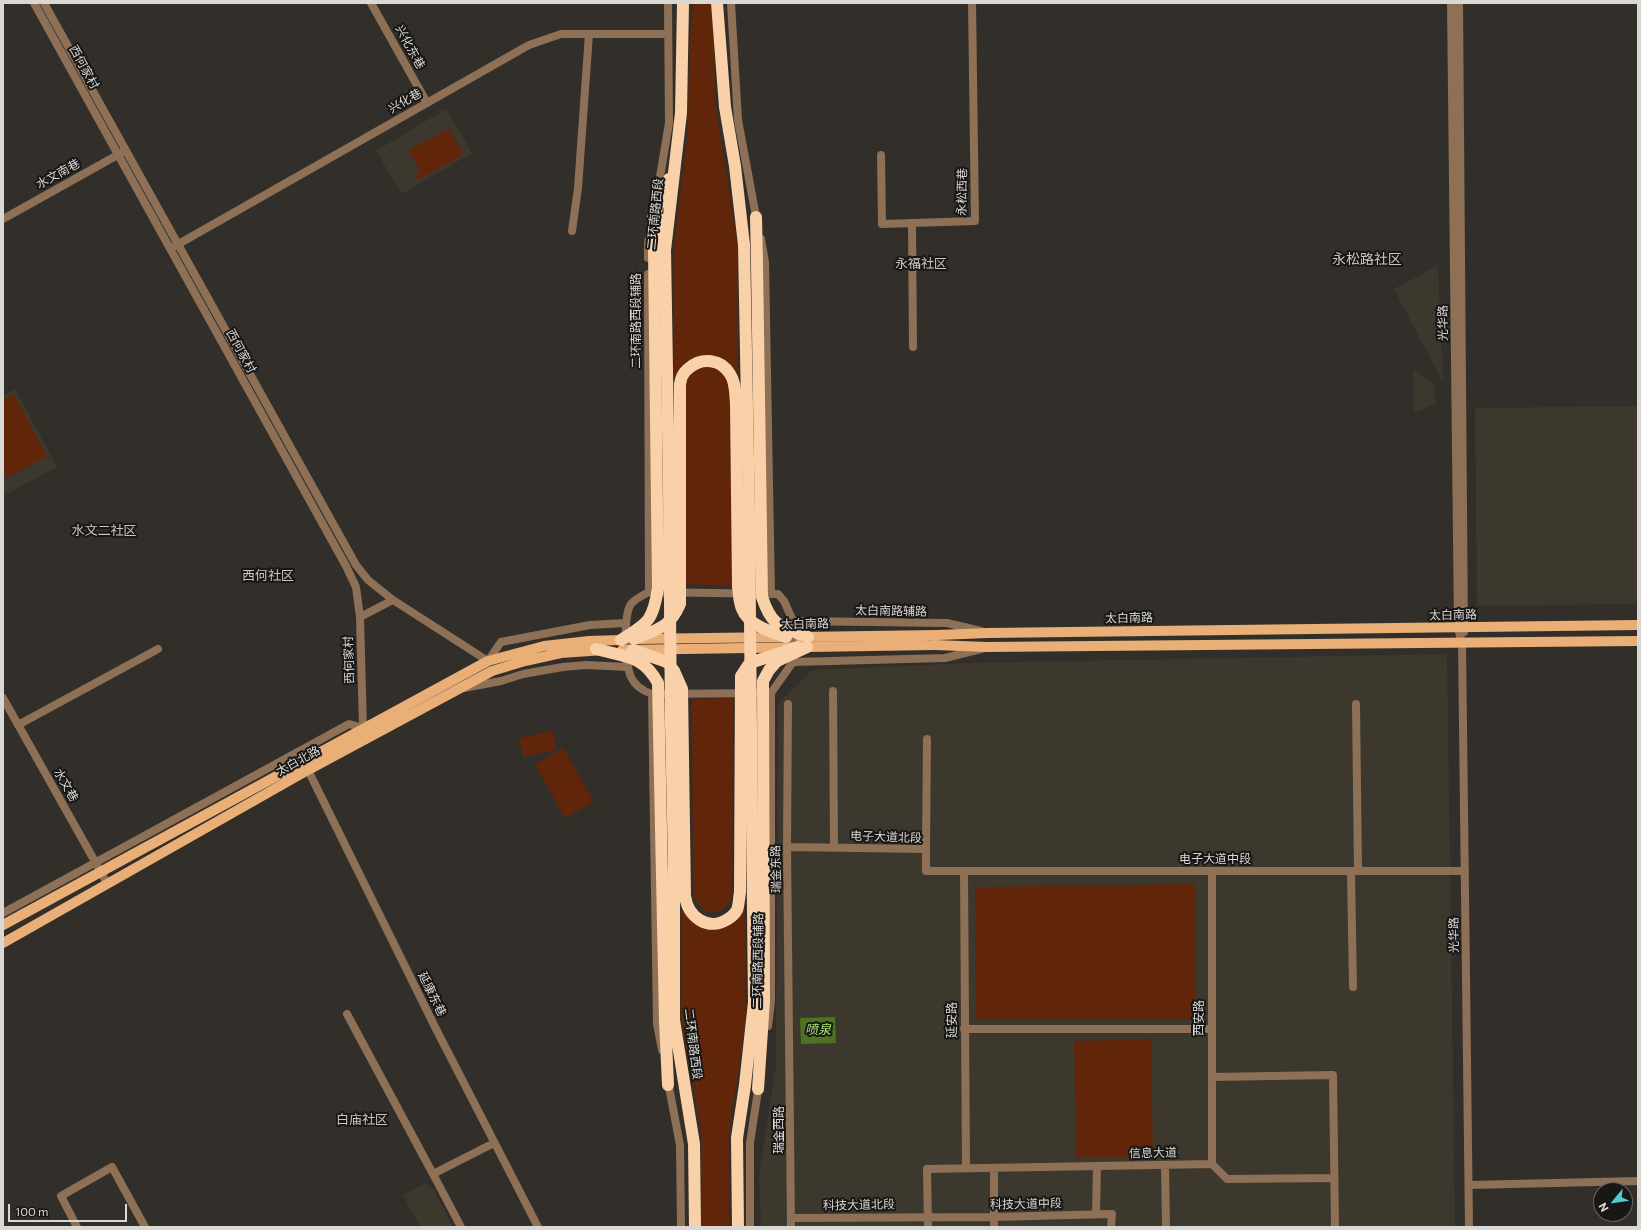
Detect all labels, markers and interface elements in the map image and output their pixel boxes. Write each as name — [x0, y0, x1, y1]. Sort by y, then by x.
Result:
street label: 兴化东巷 — [392, 23, 428, 71]
street label: 西何家村 — [66, 43, 102, 91]
street label: 兴化巷 — [386, 86, 424, 116]
street label: 水文南巷 — [34, 156, 82, 192]
street label: 永松西巷 — [954, 168, 970, 216]
street label: 二环南路西段 — [644, 177, 666, 251]
district label: 永松路社区 — [1332, 251, 1402, 267]
district label: 永福社区 — [895, 256, 947, 272]
street label: 二环南路西段辅路 — [629, 273, 643, 369]
street label: 光华路 — [1435, 305, 1451, 341]
street label: 西何家村 — [223, 327, 259, 375]
district label: 水文二社区 — [72, 523, 136, 539]
district label: 西何社区 — [242, 568, 294, 584]
street label: 太白南路辅路 — [855, 603, 927, 619]
street label: 太白南路 — [1429, 607, 1477, 623]
street label: 太白南路 — [1105, 610, 1153, 626]
street label: 太白南路 — [781, 616, 829, 632]
street label: 西何家村 — [341, 636, 357, 684]
street label: 太白北路 — [274, 743, 322, 779]
street label: 水文巷 — [51, 766, 81, 804]
street label: 电子大道北段 — [850, 829, 922, 845]
street label: 瑞金东路 — [768, 845, 784, 893]
street label: 电子大道中段 — [1179, 852, 1251, 866]
street label: 二环南路西段辅路 — [750, 913, 766, 1009]
street label: 光华路 — [1446, 917, 1462, 953]
street label: 延康东巷 — [415, 969, 449, 1019]
street label: 西安路 — [1192, 1000, 1206, 1036]
street label: 延安路 — [945, 1002, 959, 1038]
street label: 二环南路西段 — [681, 1007, 705, 1081]
water label: 喷泉 — [805, 1022, 831, 1038]
street label: 瑞金西路 — [772, 1106, 786, 1154]
district label: 白庙社区 — [336, 1112, 388, 1128]
street label: 信息大道 — [1129, 1145, 1177, 1161]
north arrow — [1593, 1182, 1633, 1222]
scale bar — [10, 1196, 129, 1222]
street label: 科技大道中段 — [990, 1196, 1062, 1212]
street label: 科技大道北段 — [823, 1197, 895, 1213]
text: N — [1595, 1201, 1611, 1214]
text: 100 m — [15, 1204, 49, 1218]

